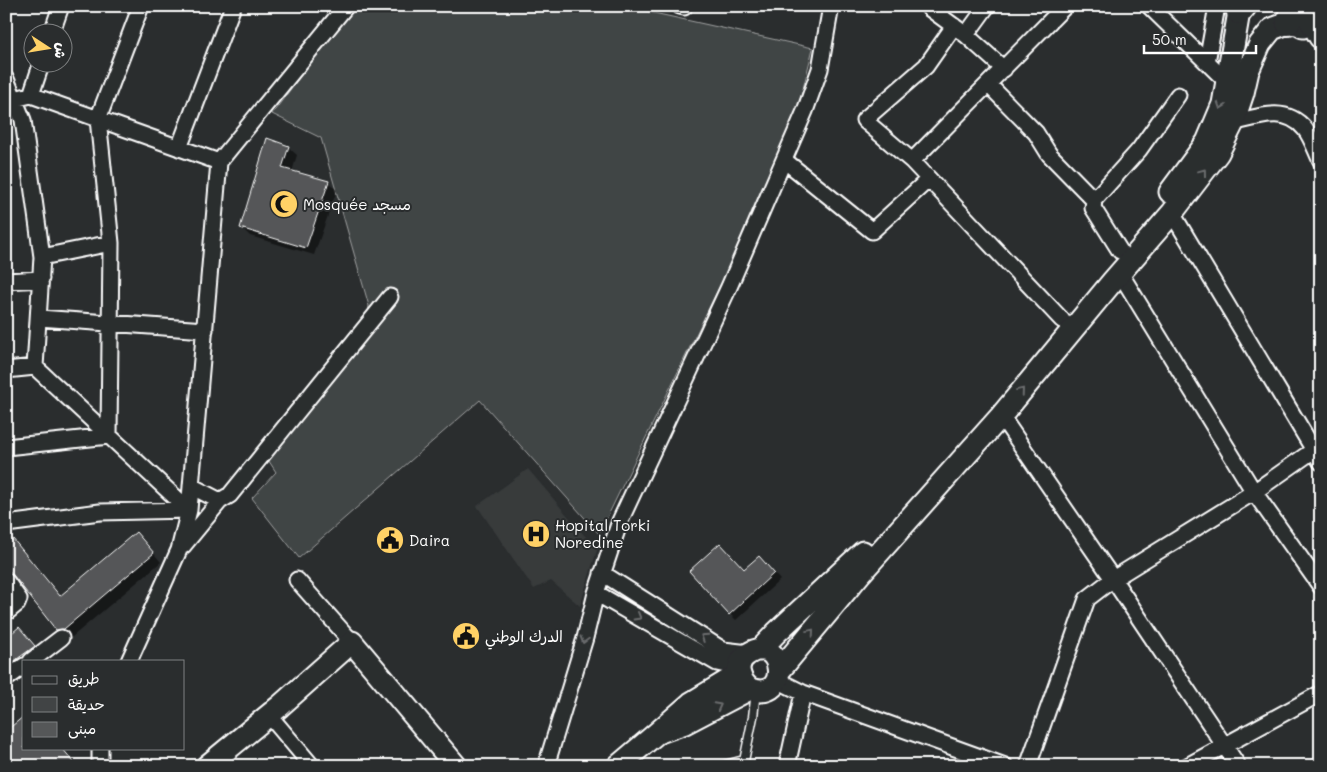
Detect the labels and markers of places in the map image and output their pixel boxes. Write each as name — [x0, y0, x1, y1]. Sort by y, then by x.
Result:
mosque icon: Mosquée مسجد — [269, 189, 299, 219]
place label: Mosquée مسجد — [303, 194, 411, 214]
place label: Hopital Torki Noredine — [555, 515, 650, 552]
hospital icon: Hopital Torki Noredine — [521, 519, 551, 549]
public building icon: Daira — [375, 525, 405, 555]
place label: Daira — [409, 530, 450, 550]
public building icon: الدرك الوطني — [451, 621, 481, 651]
place label: الدرك الوطني — [485, 626, 563, 650]

